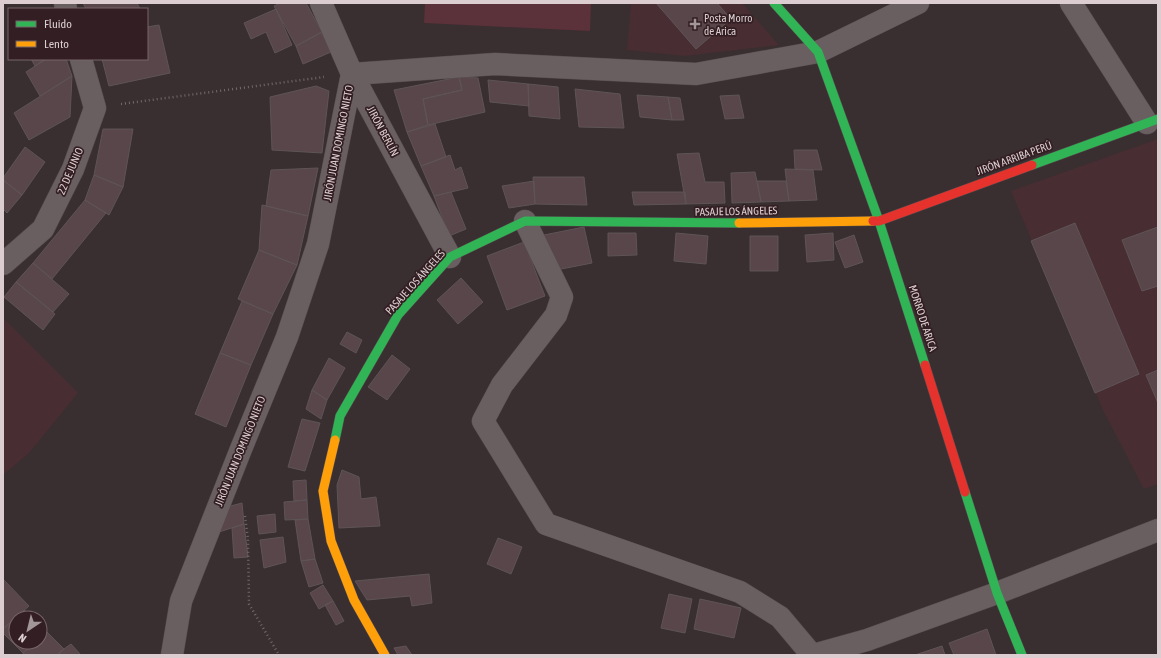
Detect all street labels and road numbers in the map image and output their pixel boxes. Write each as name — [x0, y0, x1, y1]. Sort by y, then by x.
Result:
street label: JIRÓN JUAN DOMINGO NIETO — [321, 84, 355, 202]
street label: JIRÓN BERLÍN — [365, 104, 401, 158]
street label: JIRÓN ARRIBA PERÚ — [975, 139, 1053, 177]
street label: 22 DE JUNIO — [55, 146, 85, 196]
street label: PASAJE LOS ÁNGELES — [695, 204, 778, 218]
street label: PASAJE LOS ÁNGELES — [383, 247, 447, 317]
street label: MORRO DE ARICA — [907, 283, 940, 353]
street label: JIRÓN JUAN DOMINGO NIETO — [212, 394, 268, 508]

